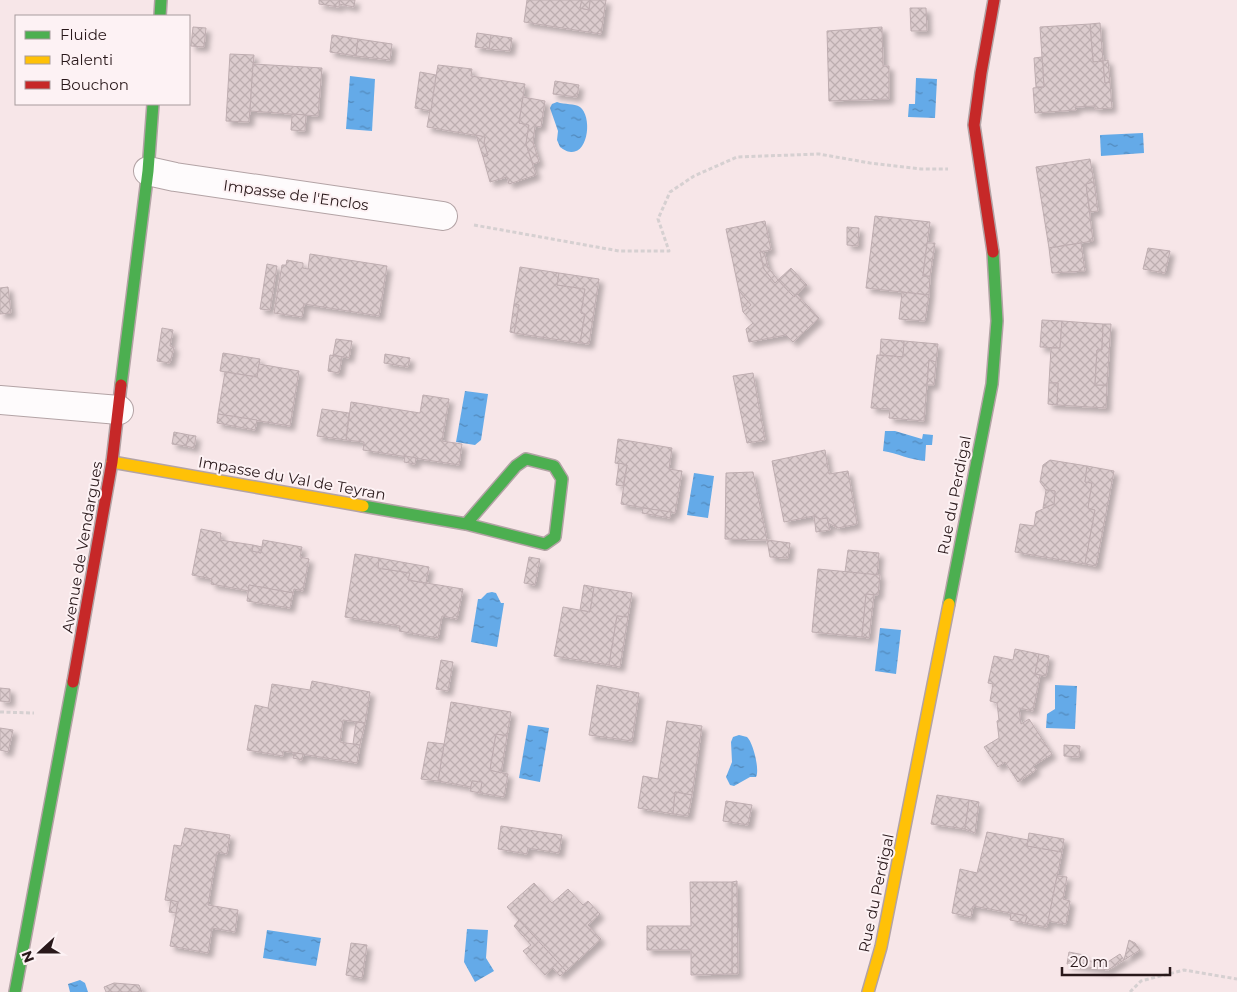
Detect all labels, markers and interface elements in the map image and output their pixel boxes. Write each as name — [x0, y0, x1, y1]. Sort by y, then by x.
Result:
legend — [15, 15, 190, 105]
text: Fluide — [60, 25, 107, 44]
text: Ralenti — [60, 50, 113, 69]
text: Bouchon — [60, 75, 129, 94]
street label: Impasse de l'Enclos — [222, 175, 370, 215]
street label: Rue du Perdigal — [933, 434, 975, 556]
street label: Impasse du Val de Teyran — [197, 452, 387, 504]
street label: Avenue de Vendargues — [58, 460, 106, 634]
street label: Rue du Perdigal — [854, 832, 898, 954]
north arrow — [15, 927, 65, 977]
scale bar — [1062, 944, 1170, 976]
text: N — [17, 948, 38, 965]
text: 20 m — [1070, 952, 1108, 971]

